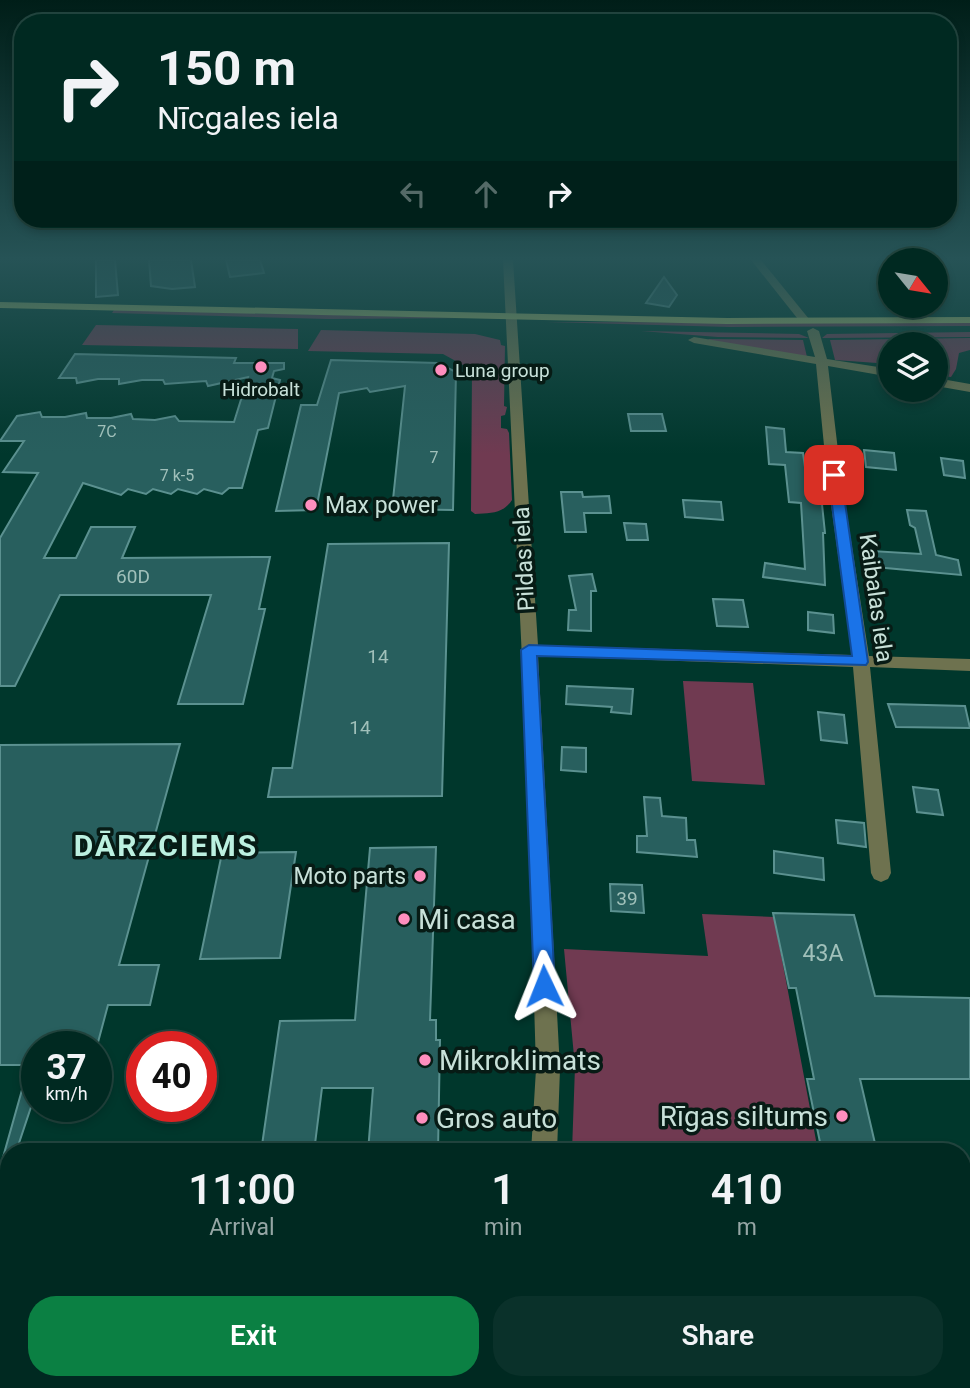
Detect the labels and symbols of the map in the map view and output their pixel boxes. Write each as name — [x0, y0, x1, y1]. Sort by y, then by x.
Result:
north arrow — [878, 248, 948, 318]
marker: Hidrobalt — [253, 359, 269, 375]
place label: Luna group — [455, 359, 550, 382]
marker: Luna group — [433, 362, 449, 378]
place label: Hidrobalt — [222, 378, 300, 401]
house number: 7C — [97, 422, 117, 441]
pin — [804, 445, 864, 505]
house number: 7 — [430, 448, 439, 467]
house number: 7 k-5 — [160, 466, 194, 485]
place label: Max power — [325, 492, 438, 519]
marker: Max power — [303, 497, 319, 513]
street label: Pildas iela — [508, 506, 540, 612]
street label: Kaibalas iela — [854, 532, 898, 664]
house number: 60D — [116, 565, 150, 588]
house number: 14 — [367, 645, 389, 668]
house number: 14 — [349, 716, 371, 739]
district label: DĀRZCIEMS — [74, 828, 258, 863]
place label: Moto parts — [294, 863, 406, 890]
marker: Moto parts — [412, 868, 428, 884]
house number: 39 — [616, 887, 638, 910]
place label: Mi casa — [418, 903, 516, 936]
marker: Mi casa — [396, 911, 412, 927]
house number: 43A — [803, 940, 843, 967]
position arrow — [507, 949, 581, 1023]
speed limit sign: 40 — [126, 1031, 217, 1122]
place label: Mikroklimats — [439, 1044, 601, 1077]
marker: Mikroklimats — [417, 1052, 433, 1068]
place label: Rīgas siltums — [660, 1100, 828, 1133]
place label: Gros auto — [436, 1102, 557, 1135]
marker: Rīgas siltums — [834, 1108, 850, 1124]
marker: Gros auto — [414, 1110, 430, 1126]

